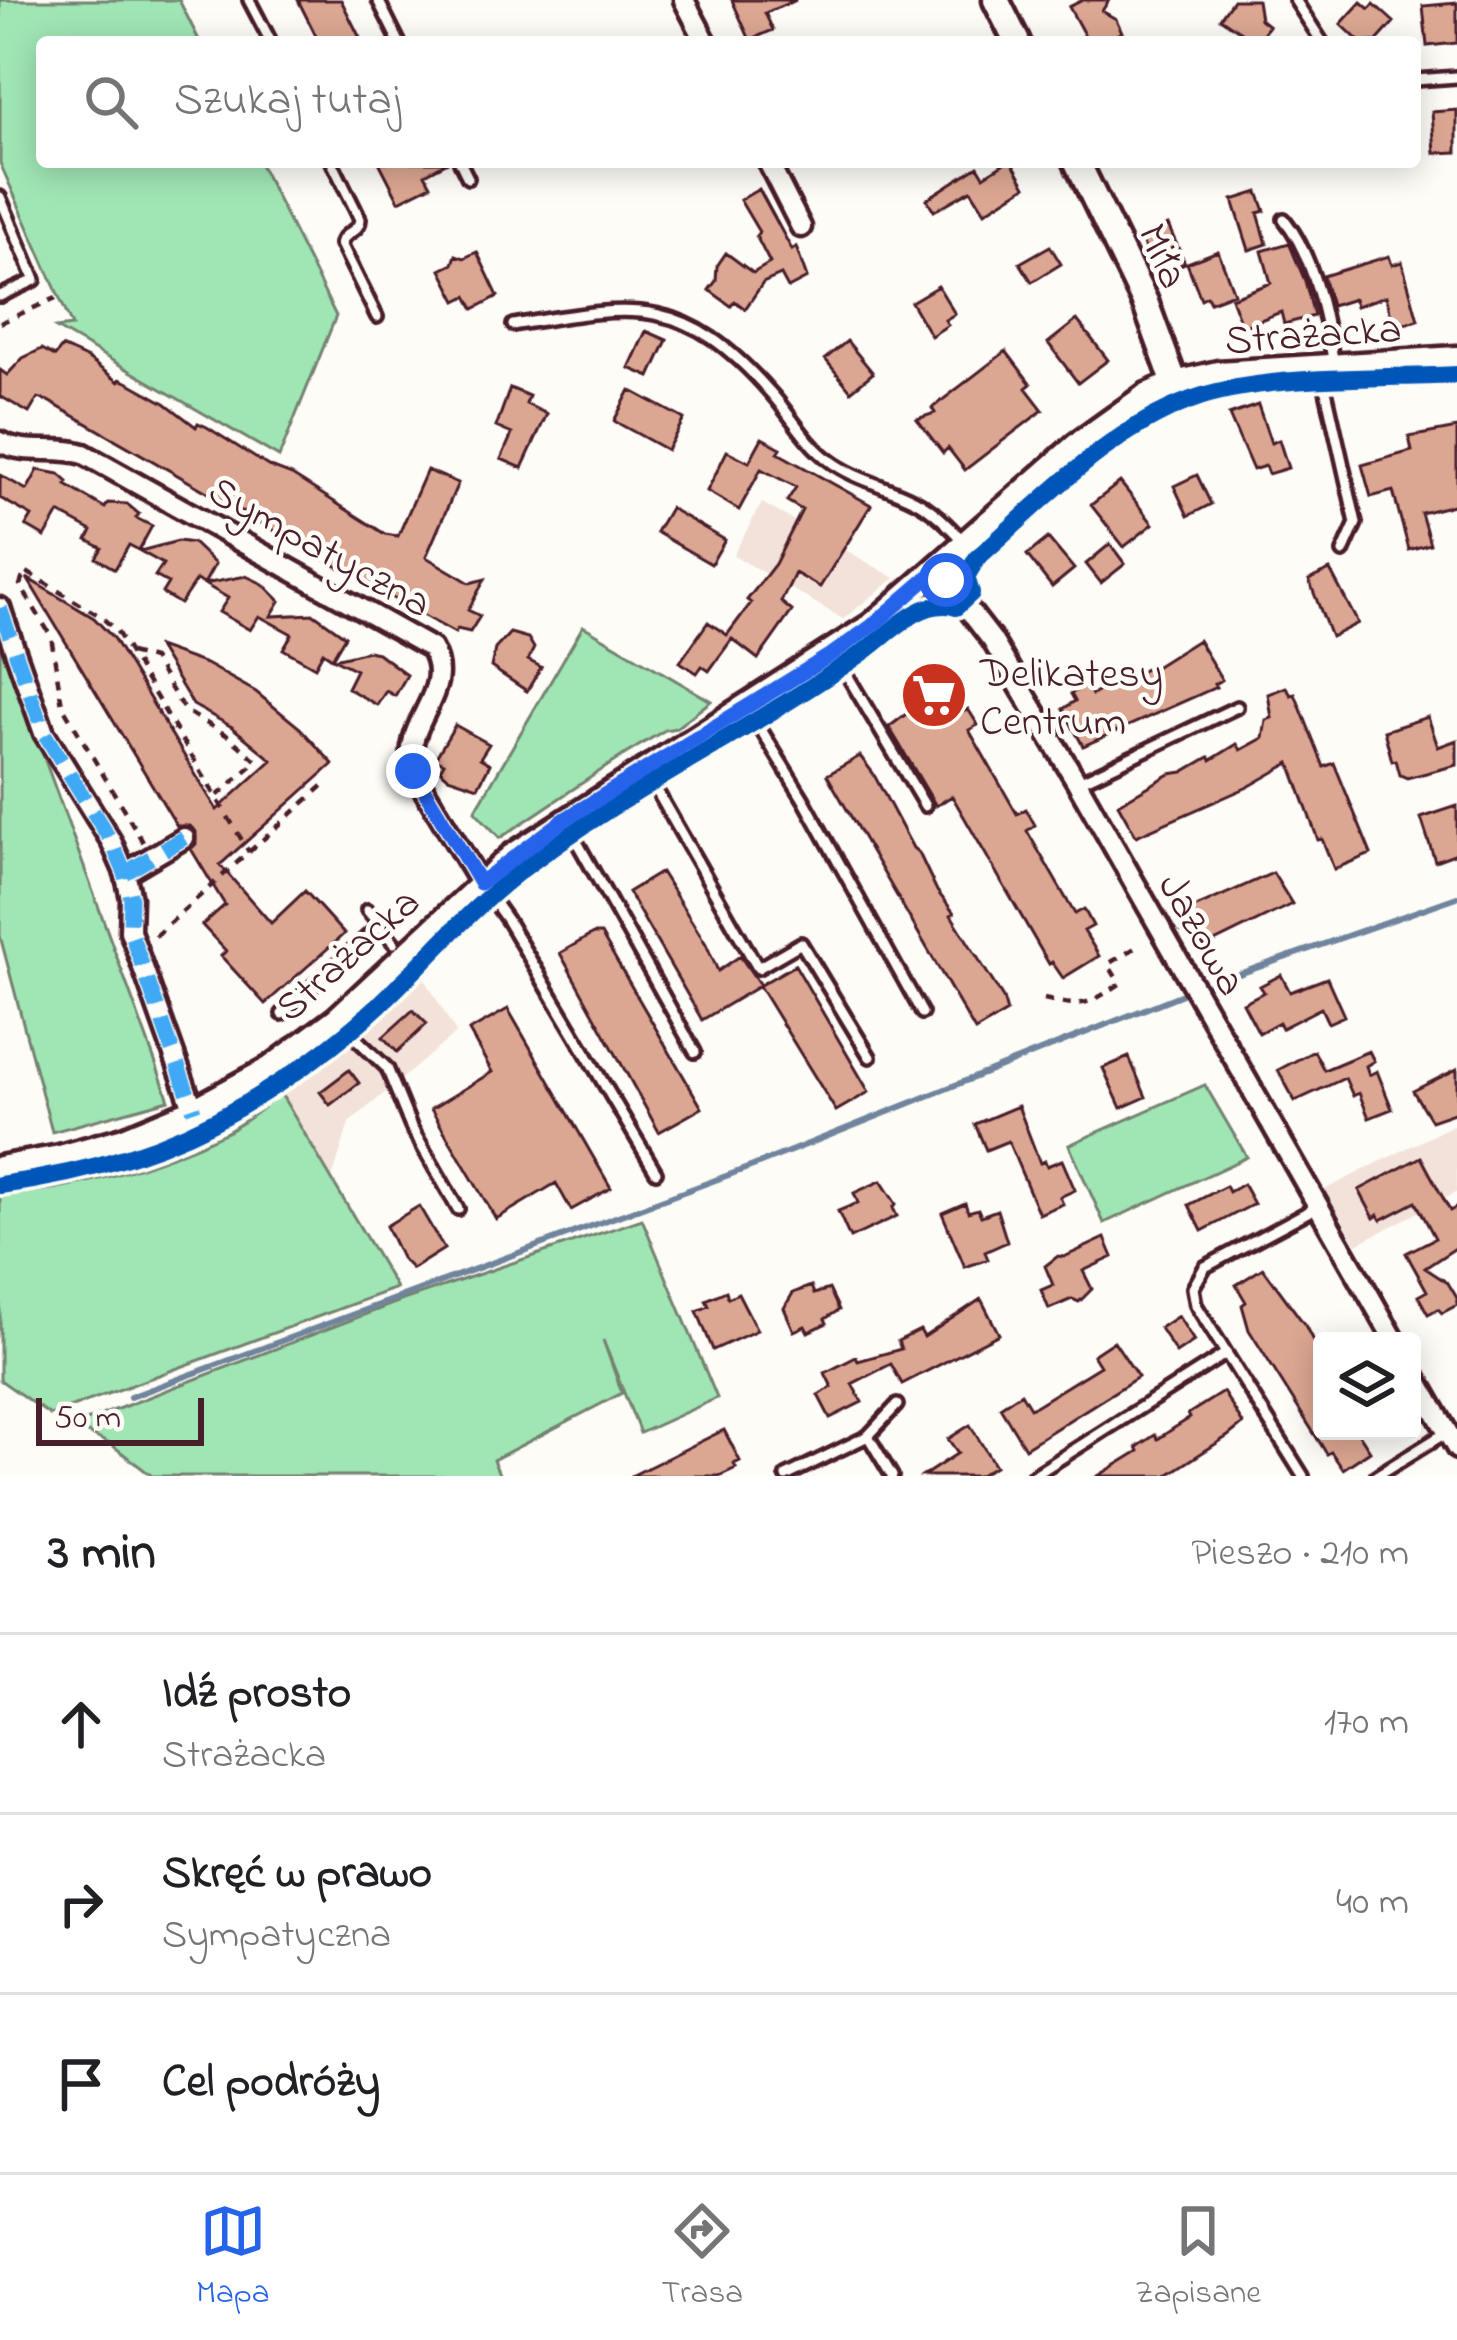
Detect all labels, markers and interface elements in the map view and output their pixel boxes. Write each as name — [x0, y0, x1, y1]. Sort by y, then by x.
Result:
search box — [36, 36, 1421, 168]
icon: search — [78, 69, 144, 135]
text: Szukaj tutaj — [174, 69, 401, 135]
street label: Miła — [1120, 215, 1202, 299]
street label: Strażacka — [1223, 300, 1404, 373]
street label: Sympatyczna — [196, 462, 442, 635]
route start — [919, 553, 973, 607]
place label: Delikatesy Centrum — [979, 645, 1163, 754]
supermarket icon: Delikatesy Centrum — [899, 660, 969, 730]
route end — [386, 744, 440, 798]
street label: Jazowa — [1140, 862, 1260, 1008]
street label: Strażacka — [263, 875, 435, 1038]
map controls — [1313, 1332, 1421, 1440]
button: layers — [1313, 1332, 1421, 1440]
scale bar — [36, 1392, 204, 1445]
text: 50 m — [54, 1395, 121, 1443]
text: 3 min — [48, 1517, 156, 1592]
text: Pieszo · 210 m — [1191, 1526, 1409, 1583]
text: Idź prosto — [162, 1662, 351, 1728]
icon: ahead — [48, 1691, 114, 1757]
text: 170 m — [1324, 1695, 1409, 1752]
text: Strażacka — [162, 1728, 326, 1785]
text: Skręć w prawo — [162, 1842, 432, 1908]
icon: right — [48, 1871, 114, 1937]
text: 40 m — [1336, 1875, 1409, 1932]
text: Sympatyczna — [162, 1908, 391, 1965]
icon: arrive — [48, 2051, 114, 2117]
text: Cel podróży — [162, 2051, 380, 2117]
tab: Mapa — [196, 2198, 270, 2318]
tab: Trasa — [661, 2198, 743, 2318]
tab: Zapisane — [1135, 2198, 1261, 2318]

